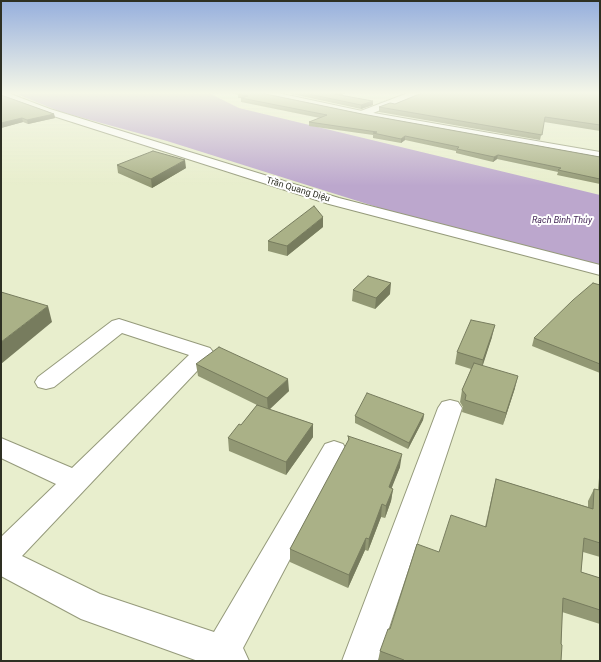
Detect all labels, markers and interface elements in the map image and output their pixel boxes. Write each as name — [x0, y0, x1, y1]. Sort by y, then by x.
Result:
street label: Trần Quang Diệu — [265, 175, 331, 205]
water label: Rạch Bình Thủy — [532, 216, 592, 226]

